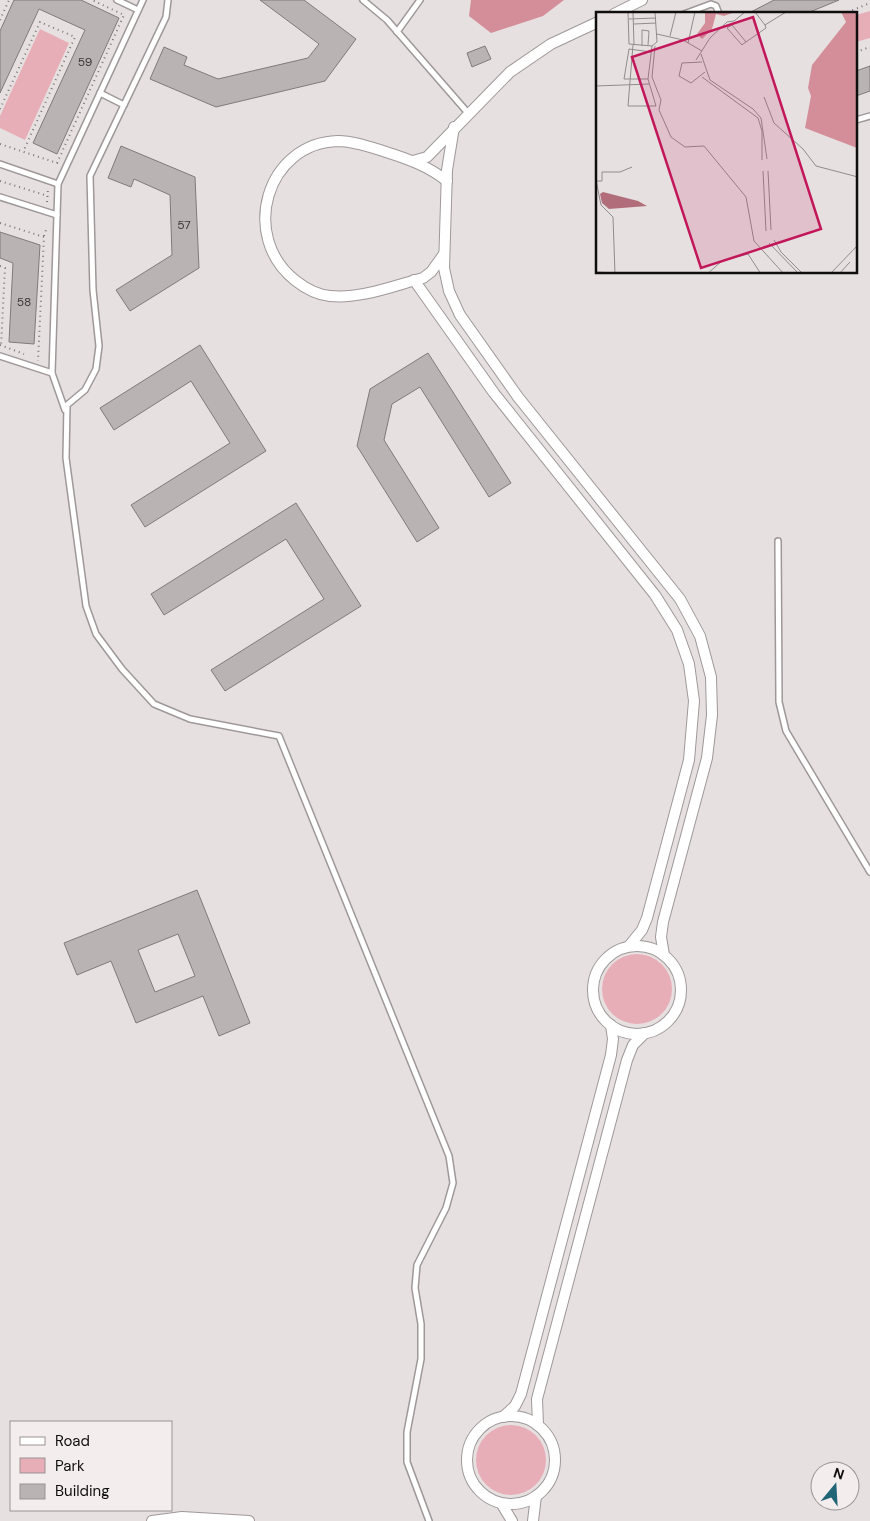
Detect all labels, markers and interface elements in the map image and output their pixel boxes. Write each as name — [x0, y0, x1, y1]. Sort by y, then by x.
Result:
inset map — [596, 12, 858, 274]
house number: 59 — [78, 54, 92, 70]
house number: 57 — [177, 217, 191, 233]
house number: 58 — [17, 294, 31, 310]
legend — [10, 1421, 172, 1511]
text: Road — [55, 1431, 90, 1451]
text: Park — [55, 1456, 85, 1476]
north arrow — [810, 1461, 860, 1511]
text: N — [831, 1463, 847, 1484]
text: Building — [55, 1481, 110, 1501]

